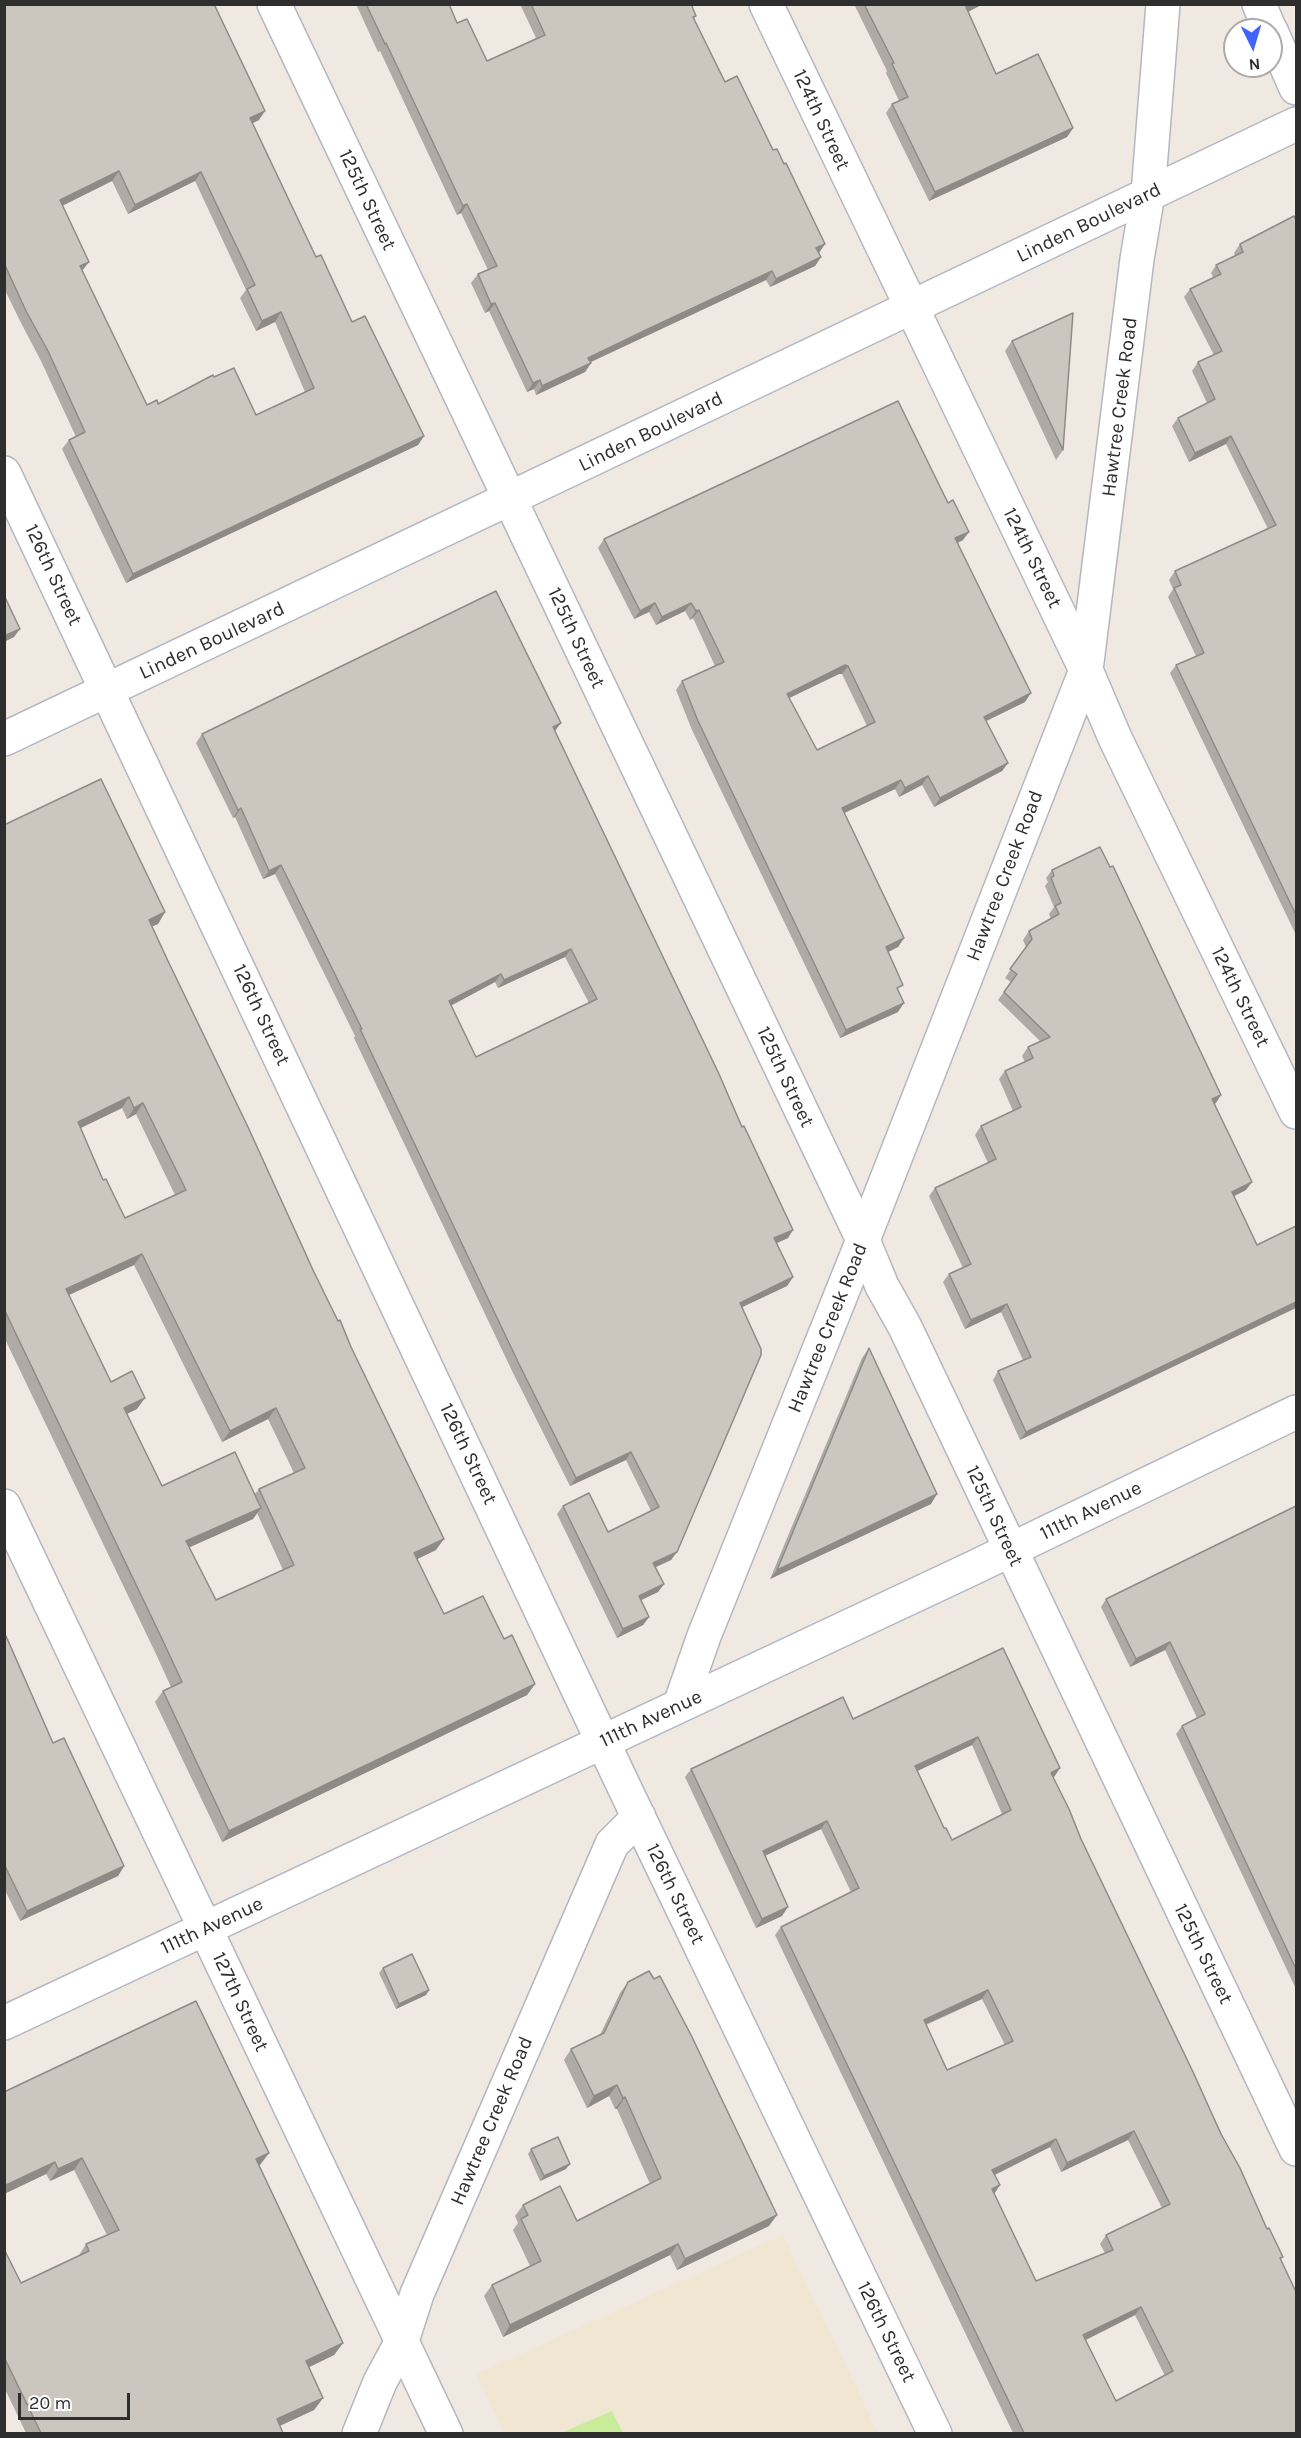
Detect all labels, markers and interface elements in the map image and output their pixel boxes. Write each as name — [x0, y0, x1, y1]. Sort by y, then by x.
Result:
north arrow — [1223, 18, 1283, 78]
text: N — [1248, 54, 1261, 74]
street label: 124th Street — [787, 66, 855, 174]
street label: 125th Street — [333, 146, 401, 254]
street label: Linden Boulevard — [1013, 178, 1165, 268]
street label: Hawtree Creek Road — [1097, 316, 1143, 498]
street label: Linden Boulevard — [575, 387, 727, 477]
street label: 124th Street — [997, 504, 1067, 612]
street label: 126th Street — [19, 521, 87, 629]
street label: 125th Street — [542, 584, 610, 692]
street label: Linden Boulevard — [135, 597, 289, 685]
street label: Hawtree Creek Road — [961, 787, 1049, 965]
street label: 124th Street — [1205, 943, 1275, 1051]
street label: 126th Street — [227, 961, 295, 1069]
street label: 125th Street — [751, 1023, 819, 1131]
street label: Hawtree Creek Road — [783, 1240, 873, 1416]
street label: 126th Street — [434, 1400, 502, 1508]
street label: 125th Street — [960, 1462, 1028, 1570]
street label: 111th Avenue — [1036, 1476, 1146, 1546]
street label: 111th Avenue — [596, 1685, 706, 1753]
street label: 126th Street — [640, 1840, 710, 1948]
street label: 111th Avenue — [157, 1892, 267, 1960]
street label: 125th Street — [1168, 1900, 1238, 2008]
street label: 127th Street — [207, 1949, 273, 2055]
street label: Hawtree Creek Road — [446, 2033, 538, 2209]
street label: 126th Street — [851, 2278, 921, 2386]
scale bar — [21, 2381, 134, 2419]
text: 20 m — [29, 2392, 71, 2414]

